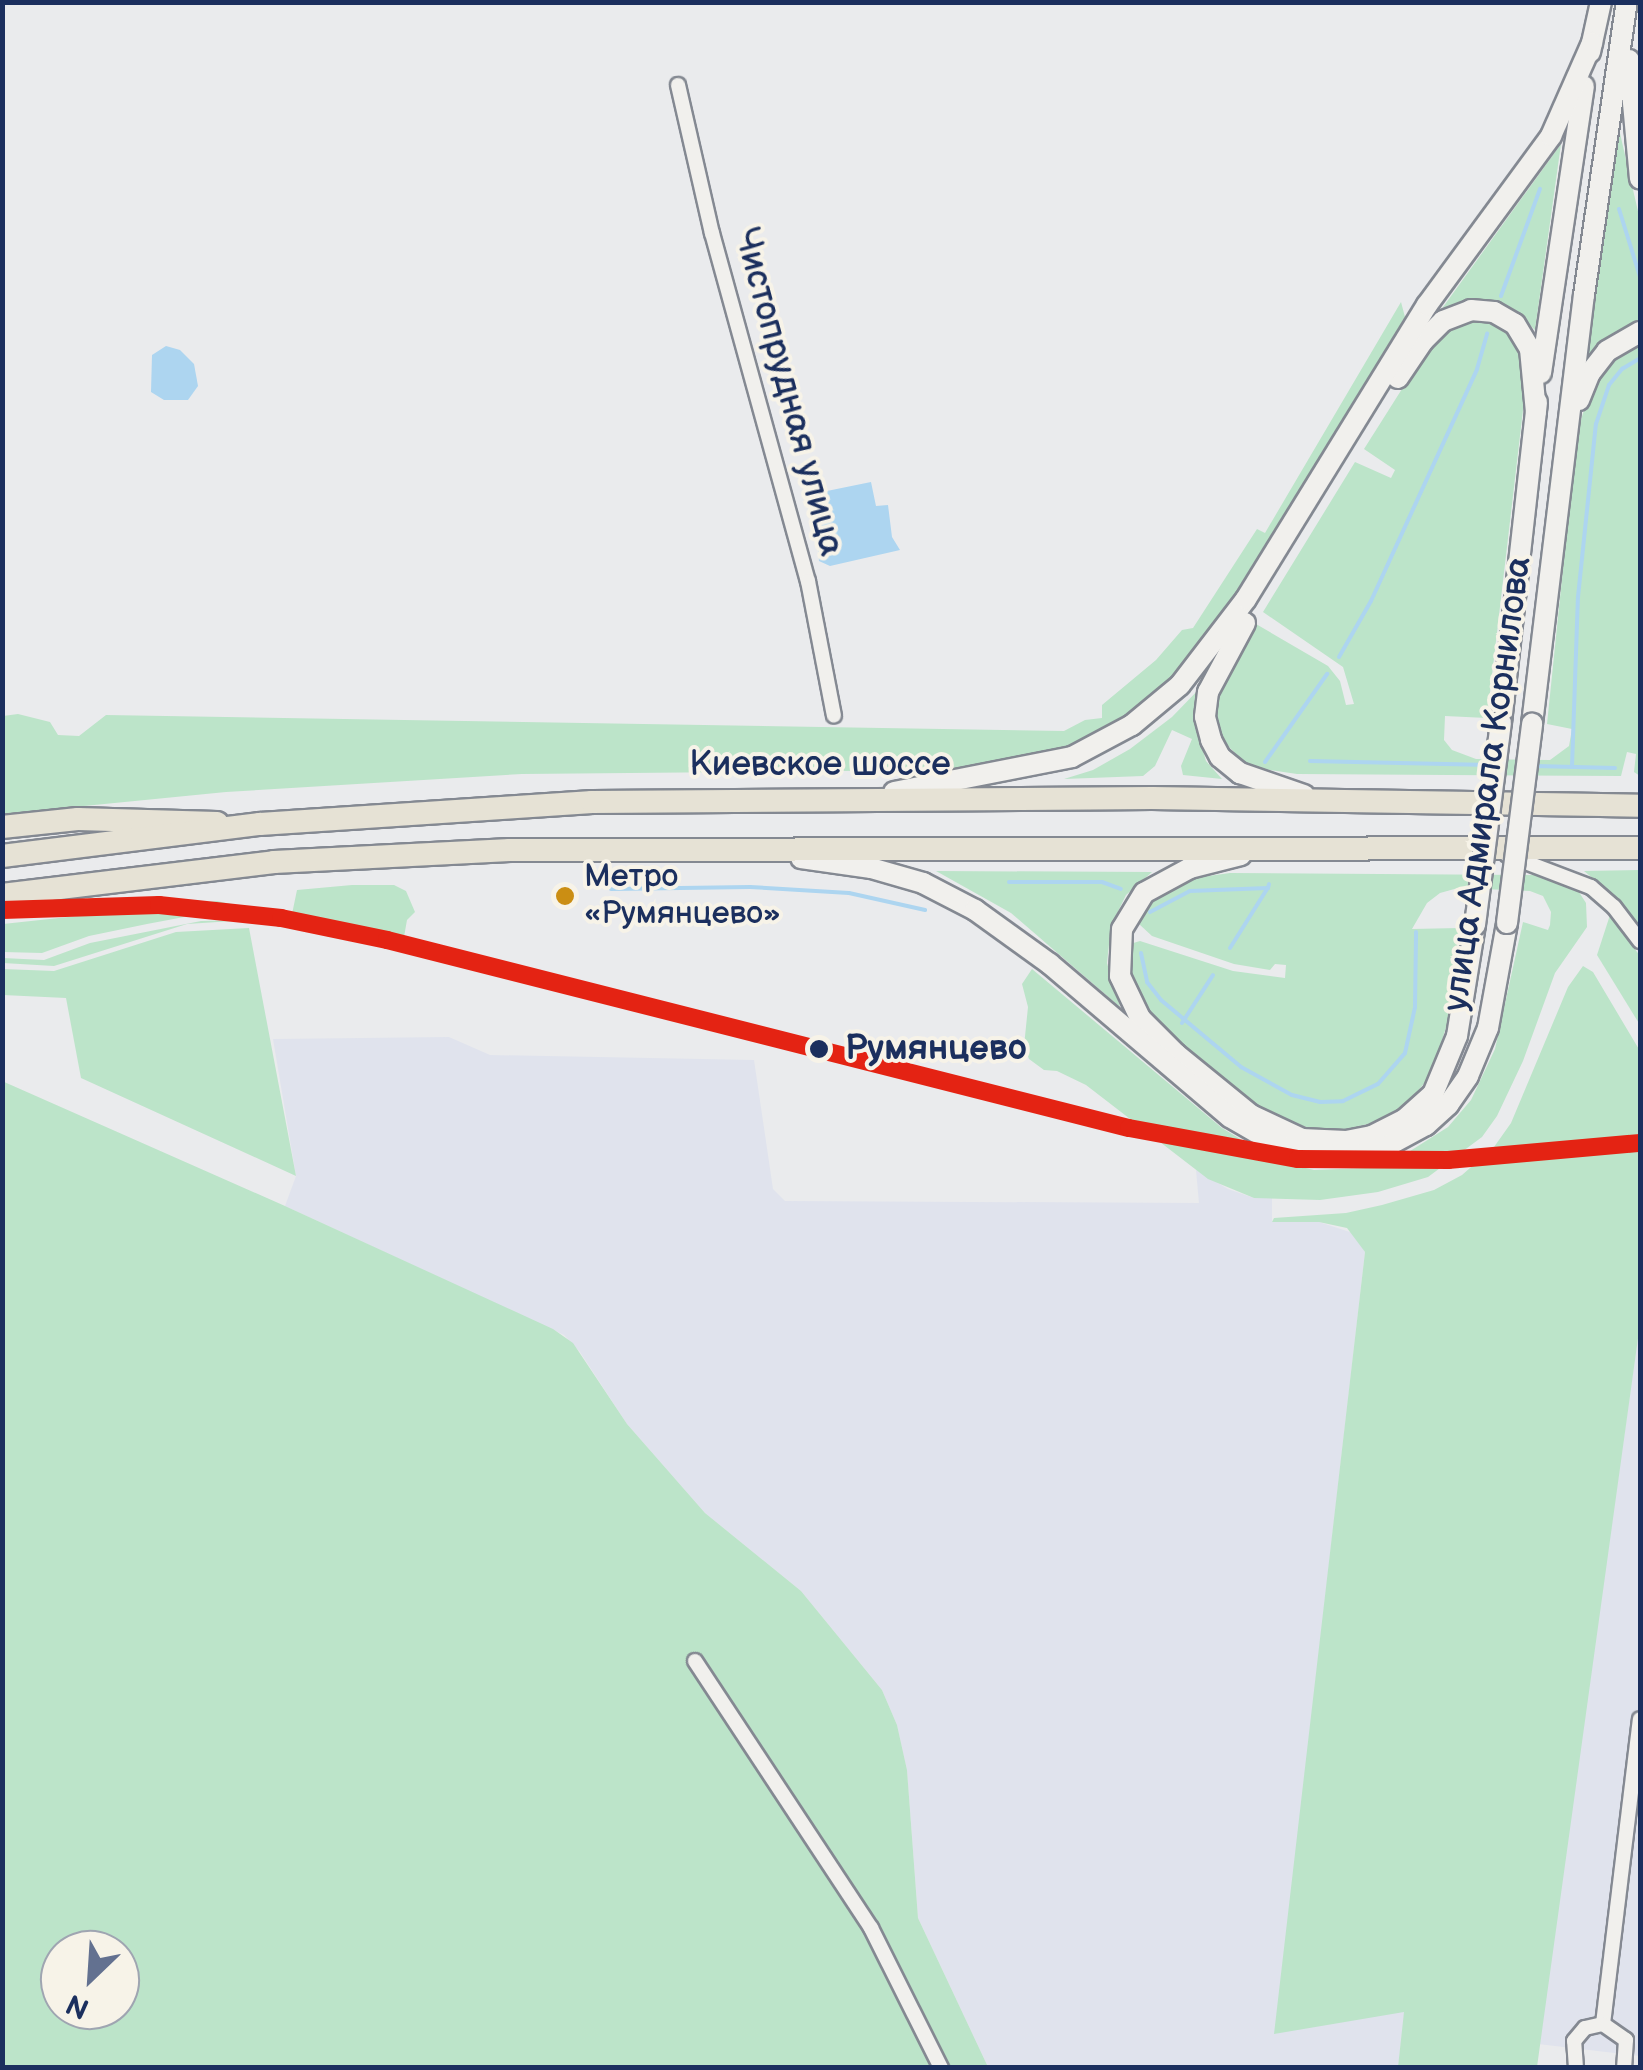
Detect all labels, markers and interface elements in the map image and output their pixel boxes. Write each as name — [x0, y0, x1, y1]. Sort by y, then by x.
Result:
street label: Чистопрудная улица — [724, 224, 852, 560]
street label: улица Адмирала Корнилова — [1435, 554, 1541, 1014]
street label: Киевское шоссе — [689, 744, 951, 786]
place label: Метро «Румянцево» — [584, 859, 781, 934]
marker: Метро «Румянцево» — [555, 886, 575, 906]
place label: Румянцево — [845, 1028, 1027, 1070]
marker: Румянцево — [802, 1032, 836, 1066]
north arrow — [40, 1930, 140, 2030]
text: N — [61, 1986, 94, 2025]

